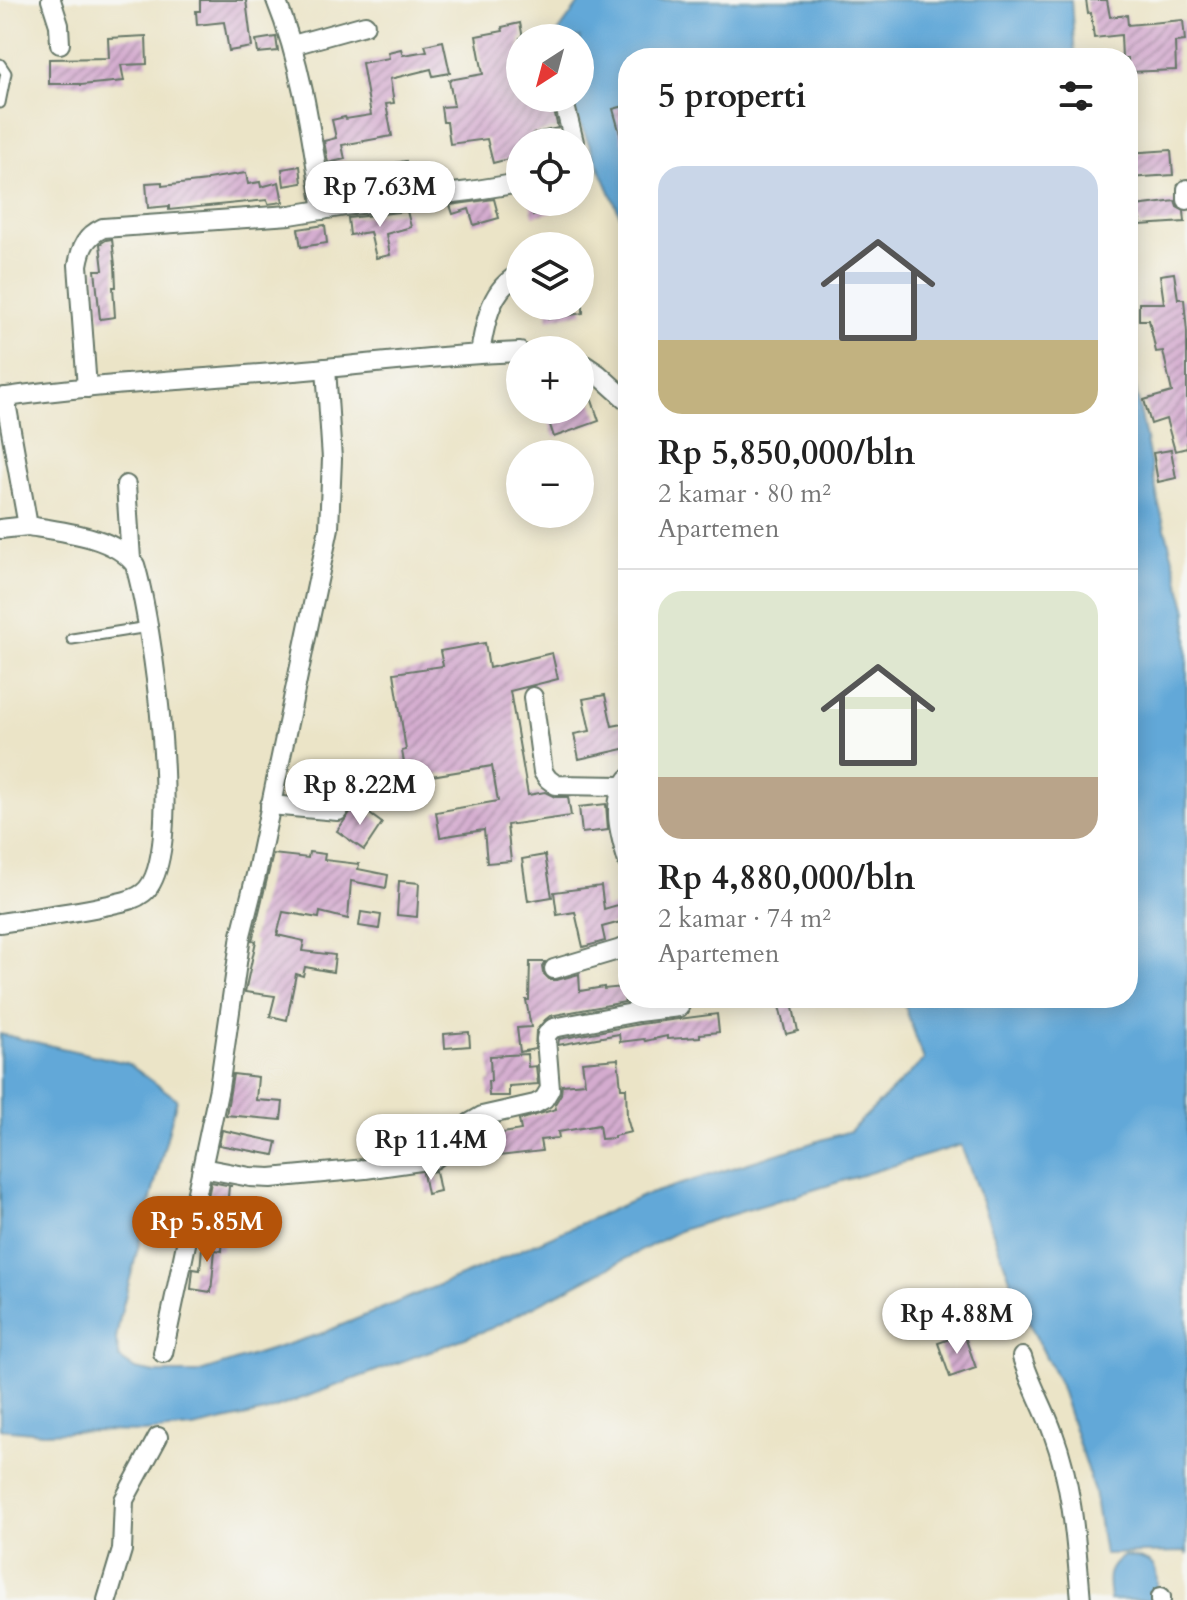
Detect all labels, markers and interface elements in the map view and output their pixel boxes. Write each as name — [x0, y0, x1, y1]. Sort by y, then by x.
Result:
north arrow — [506, 24, 594, 112]
map controls — [506, 24, 594, 528]
text: 5 properti — [658, 73, 806, 119]
icon: filters — [1054, 74, 1098, 118]
button: locate — [506, 128, 594, 216]
pin: Rp 7.63M — [297, 161, 463, 229]
text: Rp 7.63M — [323, 169, 437, 204]
icon: home — [806, 218, 950, 362]
button: layers — [506, 232, 594, 320]
button: + — [506, 336, 594, 424]
text: Rp 5,850,000/bln — [658, 430, 915, 476]
button: − — [506, 440, 594, 528]
text: 2 kamar · 80 m² — [658, 476, 831, 511]
text: Apartemen — [658, 511, 780, 546]
icon: home — [806, 643, 950, 787]
pin: Rp 8.22M — [277, 759, 443, 827]
text: Rp 8.22M — [303, 767, 417, 802]
text: Rp 4,880,000/bln — [658, 855, 915, 901]
text: 2 kamar · 74 m² — [658, 901, 831, 936]
text: Apartemen — [658, 936, 780, 971]
pin: Rp 11.4M — [348, 1114, 514, 1182]
text: Rp 11.4M — [374, 1122, 488, 1157]
pin: Rp 5.85M — [124, 1196, 290, 1264]
text: Rp 5.85M — [150, 1204, 264, 1239]
pin: Rp 4.88M — [874, 1288, 1040, 1356]
text: Rp 4.88M — [900, 1296, 1014, 1331]

